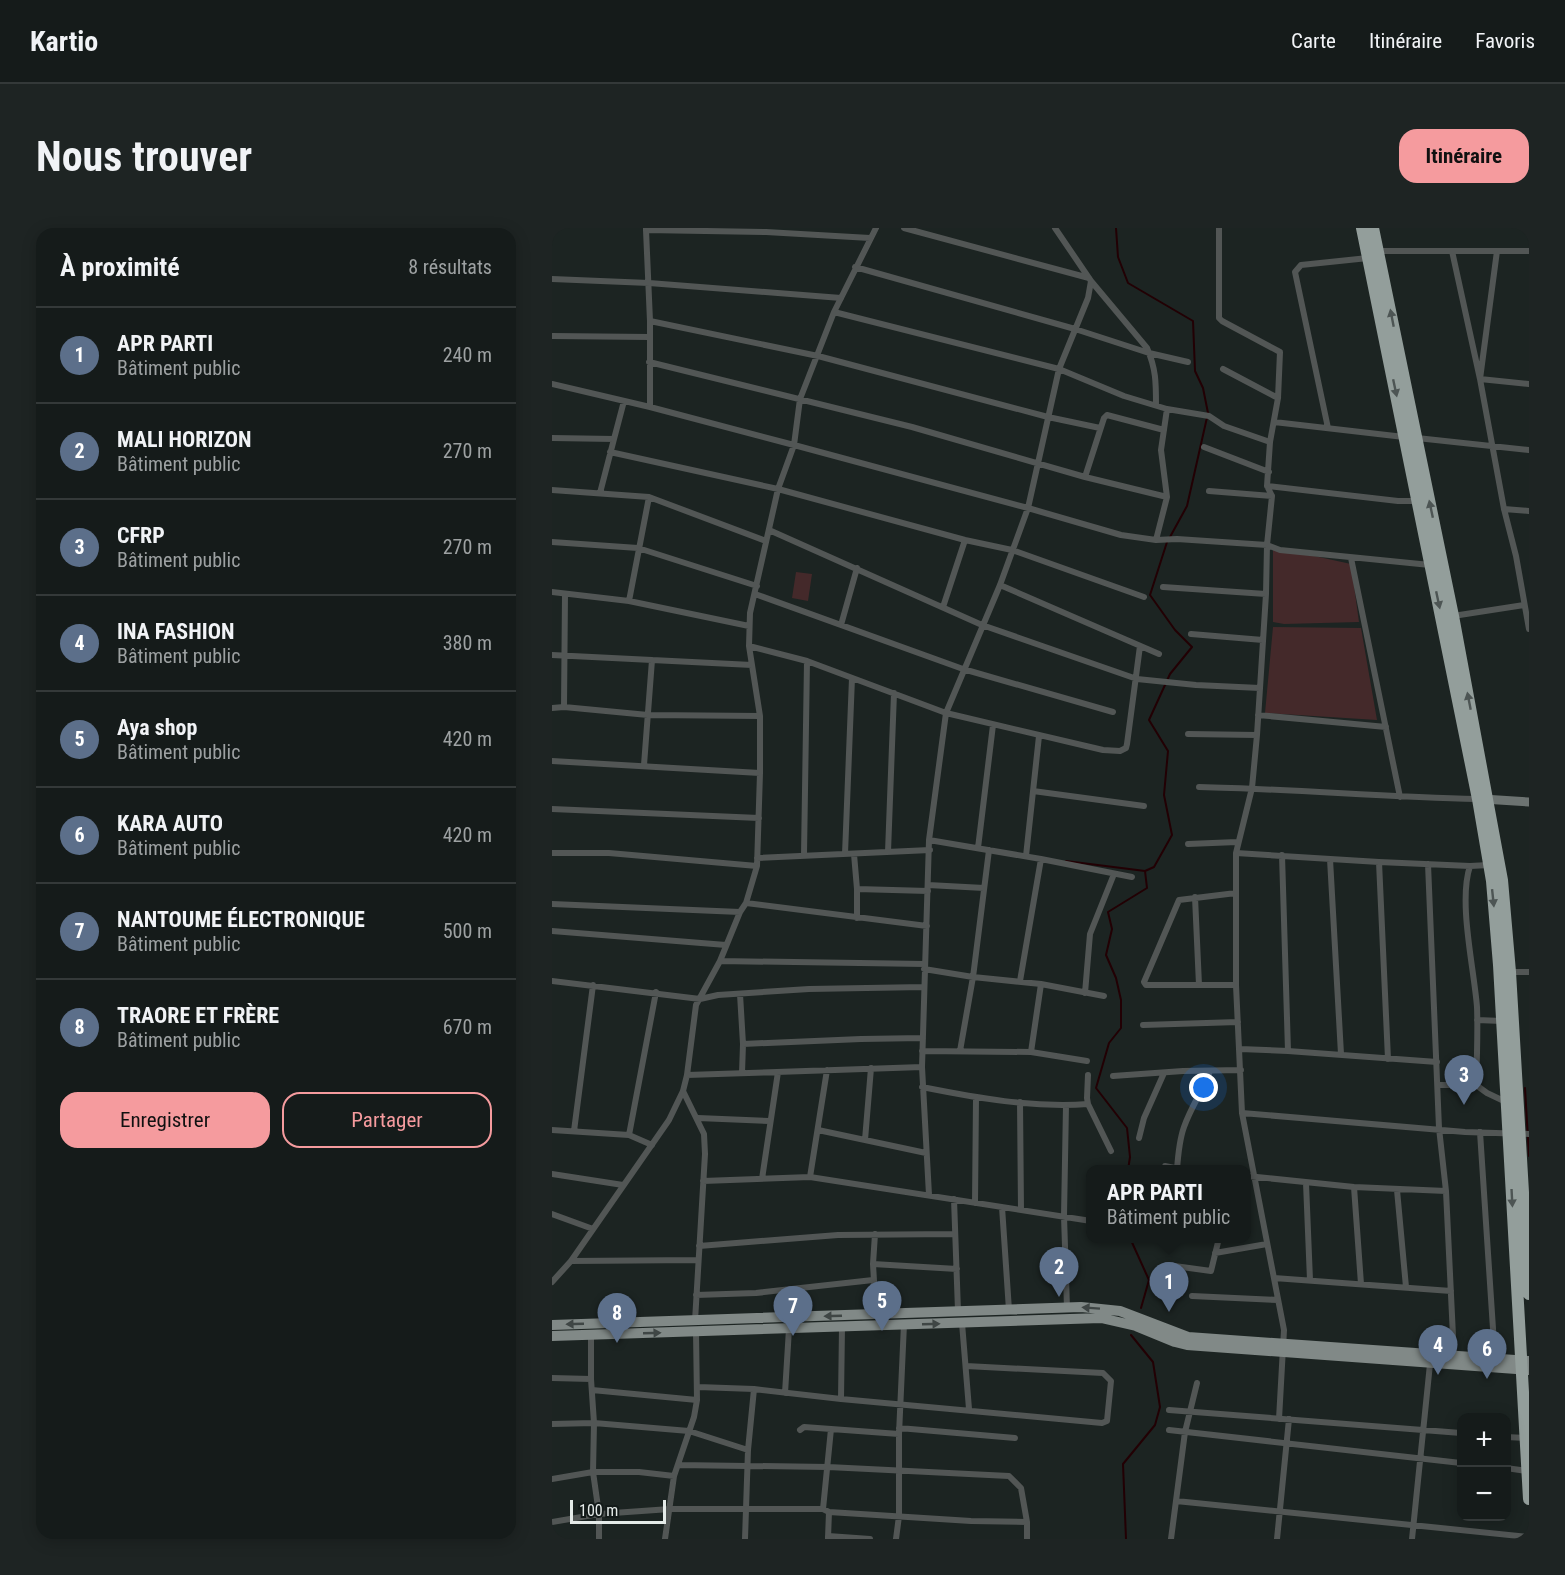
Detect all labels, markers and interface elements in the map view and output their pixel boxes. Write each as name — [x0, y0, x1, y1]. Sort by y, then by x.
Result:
text: Kartio — [30, 25, 98, 58]
text: Carte — [1291, 29, 1336, 53]
text: Itinéraire — [1369, 29, 1442, 53]
text: Favoris — [1475, 29, 1535, 53]
button: Itinéraire — [1399, 129, 1529, 183]
text: Nous trouver — [36, 132, 252, 181]
text: À proximité — [60, 252, 180, 282]
text: 8 résultats — [408, 255, 492, 279]
one-way arrow — [1387, 309, 1396, 328]
text: APR PARTI — [117, 331, 213, 356]
text: 1 — [74, 343, 85, 367]
text: 240 m — [443, 343, 492, 367]
text: Bâtiment public — [117, 356, 240, 380]
one-way arrow — [1391, 379, 1400, 398]
text: MALI HORIZON — [117, 427, 252, 452]
text: 2 — [74, 439, 85, 463]
text: 270 m — [443, 439, 492, 463]
text: Bâtiment public — [117, 452, 240, 476]
one-way arrow — [1426, 500, 1435, 519]
text: CFRP — [117, 523, 165, 548]
text: 3 — [74, 535, 85, 559]
text: 270 m — [443, 535, 492, 559]
text: Bâtiment public — [117, 548, 240, 572]
one-way arrow — [1433, 591, 1443, 609]
text: INA FASHION — [117, 619, 234, 644]
text: 4 — [74, 631, 85, 655]
text: 380 m — [443, 631, 492, 655]
text: Bâtiment public — [117, 644, 240, 668]
one-way arrow — [1464, 691, 1473, 710]
text: Aya shop — [117, 715, 197, 740]
text: 5 — [74, 727, 85, 751]
text: 420 m — [443, 727, 492, 751]
text: Bâtiment public — [117, 740, 240, 764]
text: KARA AUTO — [117, 811, 223, 836]
text: 6 — [74, 823, 85, 847]
text: 420 m — [443, 823, 492, 847]
text: Bâtiment public — [117, 836, 240, 860]
one-way arrow — [1488, 889, 1498, 908]
text: NANTOUME ÉLECTRONIQUE — [117, 907, 365, 932]
text: 7 — [74, 919, 85, 943]
text: 500 m — [443, 919, 492, 943]
text: Bâtiment public — [117, 932, 240, 956]
text: TRAORE ET FRÈRE — [117, 1003, 279, 1028]
text: 8 — [74, 1015, 85, 1039]
text: 670 m — [443, 1015, 492, 1039]
text: Bâtiment public — [117, 1028, 240, 1052]
pin: 3 — [1444, 1056, 1484, 1105]
your location — [1189, 1073, 1218, 1102]
button: Enregistrer — [60, 1092, 270, 1148]
button: Partager — [282, 1092, 492, 1148]
popup — [1086, 1165, 1251, 1243]
text: APR PARTI — [1107, 1180, 1203, 1205]
one-way arrow — [1508, 1188, 1517, 1207]
text: Bâtiment public — [1107, 1205, 1230, 1229]
pin: 2 — [1040, 1248, 1078, 1297]
pin: 1 — [1150, 1262, 1188, 1312]
pin: 5 — [862, 1282, 902, 1331]
pin: 7 — [774, 1286, 812, 1336]
pin: 8 — [598, 1294, 636, 1343]
one-way arrow — [1081, 1303, 1100, 1313]
one-way arrow — [823, 1312, 842, 1321]
one-way arrow — [565, 1320, 584, 1329]
one-way arrow — [922, 1320, 941, 1329]
pin: 4 — [1418, 1326, 1458, 1375]
one-way arrow — [643, 1329, 662, 1338]
pin: 6 — [1468, 1330, 1506, 1379]
map controls — [1457, 1413, 1511, 1521]
button: + — [1457, 1413, 1511, 1467]
button: − — [1457, 1467, 1511, 1521]
scale bar — [570, 1497, 666, 1524]
text: 100 m — [579, 1501, 618, 1520]

